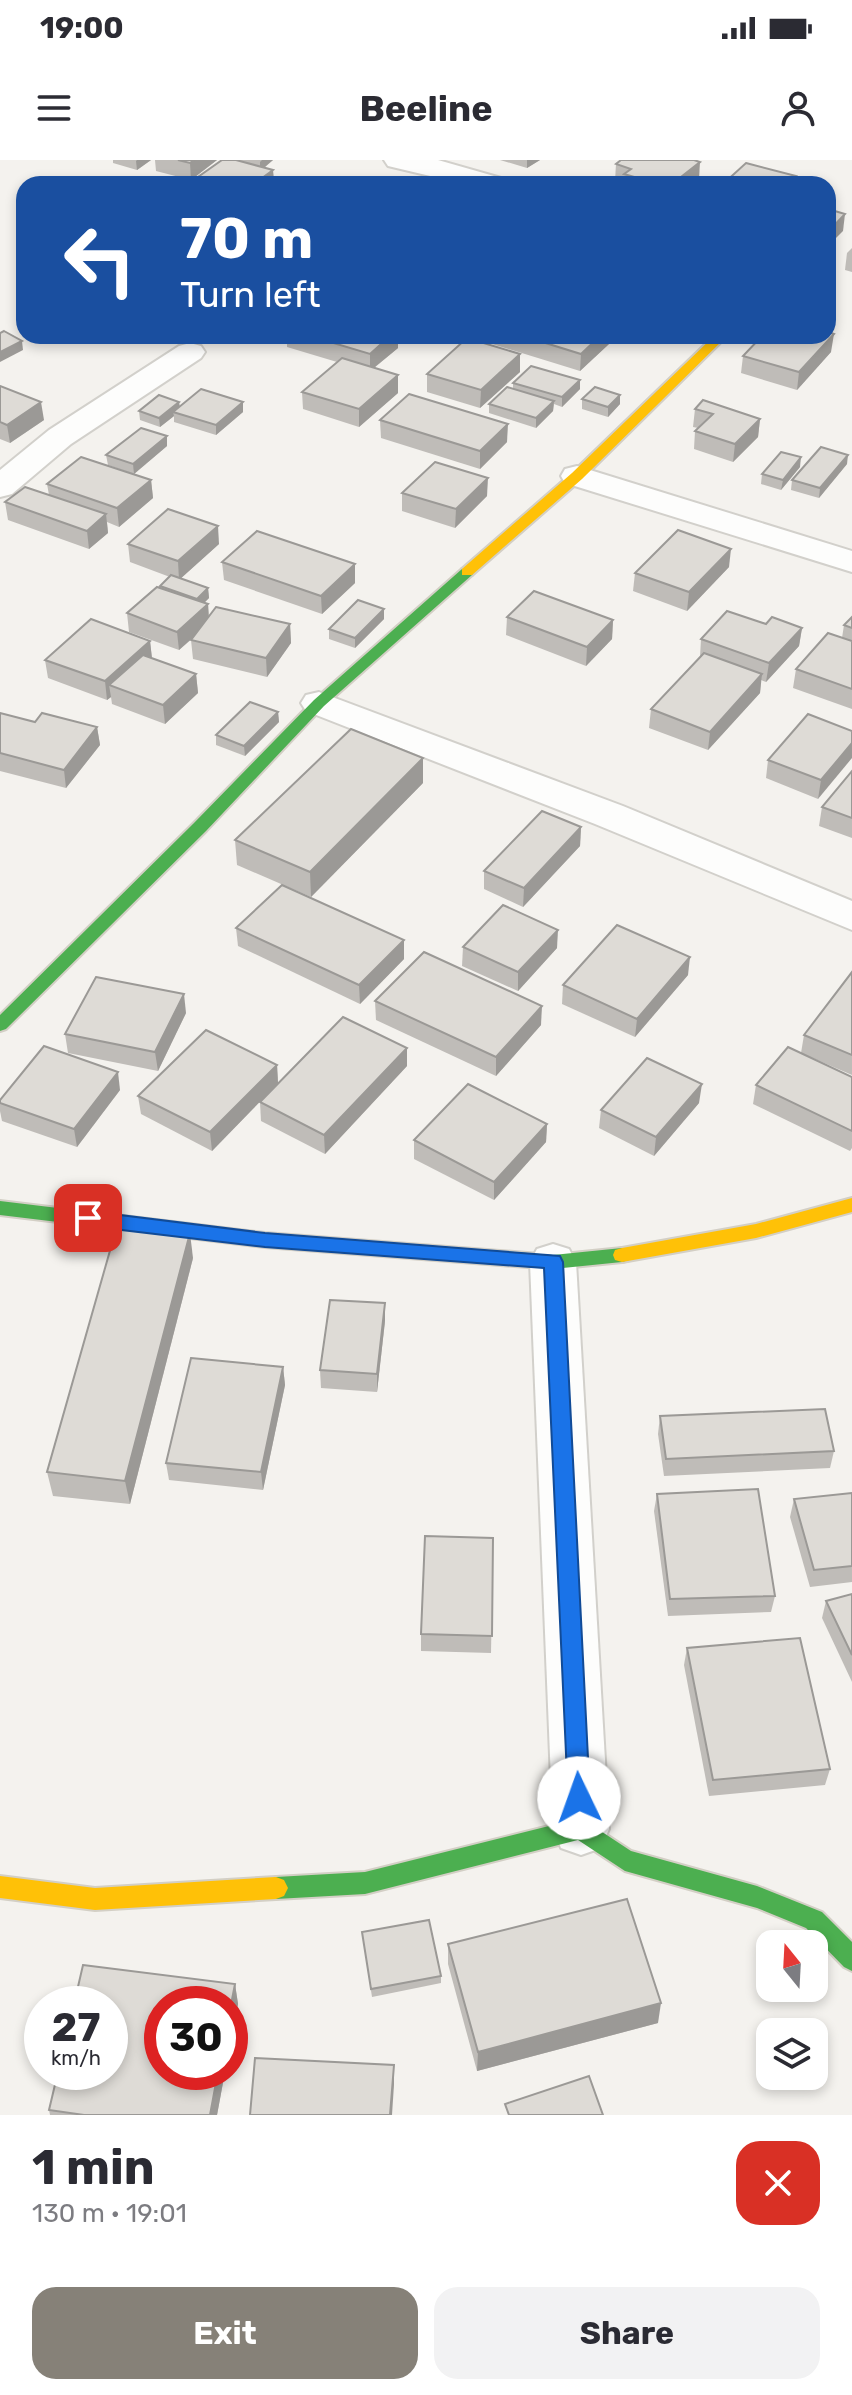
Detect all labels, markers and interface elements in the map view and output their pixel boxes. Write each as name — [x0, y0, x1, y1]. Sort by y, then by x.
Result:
text: 19:00 — [40, 10, 124, 46]
icon: menu — [32, 86, 76, 130]
icon: person — [776, 86, 820, 130]
text: Beeline — [359, 87, 493, 130]
text: 70 m — [180, 206, 313, 272]
icon: left — [48, 208, 152, 312]
text: Turn left — [180, 273, 321, 316]
pin — [54, 1184, 122, 1252]
icon: arrive — [66, 1196, 110, 1240]
position arrow — [537, 1756, 621, 1840]
north arrow — [756, 1930, 828, 2002]
map controls — [756, 1930, 828, 2090]
speed limit sign: 30 — [144, 1986, 248, 2090]
text: 27 — [52, 2004, 100, 2051]
button: layers — [756, 2018, 828, 2090]
text: km/h — [51, 2046, 101, 2070]
text: 1 min — [32, 2139, 155, 2196]
button: close — [736, 2141, 820, 2225]
text: 130 m · 19:01 — [32, 2198, 187, 2229]
button: Exit — [32, 2287, 418, 2379]
button: Share — [434, 2287, 820, 2379]

